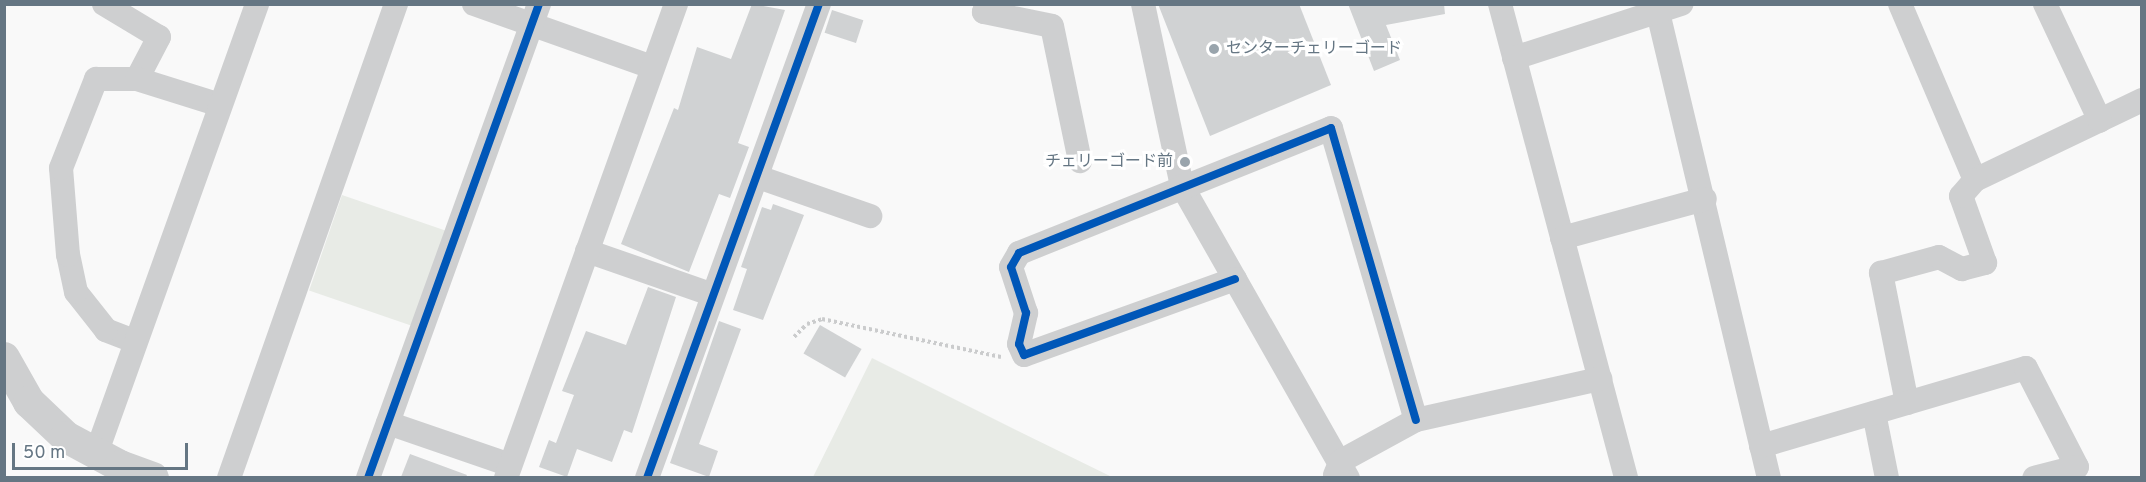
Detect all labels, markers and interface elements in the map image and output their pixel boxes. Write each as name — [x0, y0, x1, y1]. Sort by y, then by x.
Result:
place label: センターチェリーゴード — [1226, 39, 1402, 59]
marker: センターチェリーゴード — [1207, 42, 1221, 56]
place label: チェリーゴード前 — [1045, 152, 1173, 172]
marker: チェリーゴード前 — [1178, 155, 1192, 169]
scale bar — [15, 431, 190, 469]
text: 50 m — [23, 442, 65, 465]

